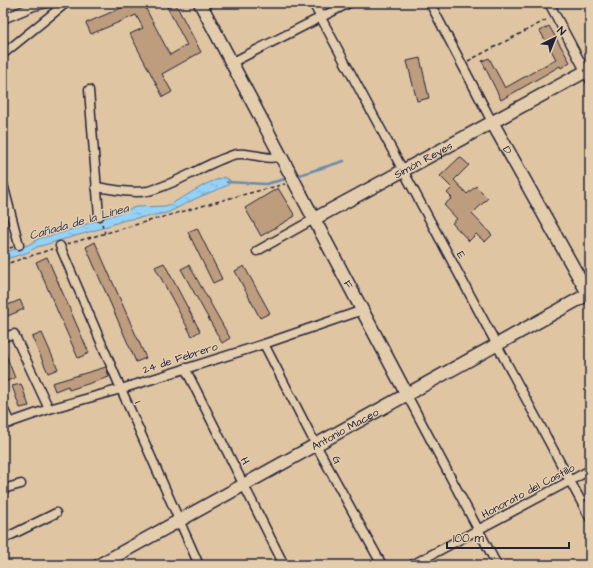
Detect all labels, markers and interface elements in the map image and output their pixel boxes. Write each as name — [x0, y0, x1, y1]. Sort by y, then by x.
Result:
north arrow — [535, 18, 575, 58]
text: N — [554, 23, 569, 39]
street label: Simón Reyes — [391, 138, 455, 182]
street label: D — [499, 143, 516, 157]
water label: Cañada de la Línea — [27, 199, 132, 244]
street label: E — [453, 249, 469, 262]
street label: F — [340, 277, 357, 291]
street label: 24 de Febrero — [140, 339, 220, 377]
street label: I — [131, 398, 145, 406]
street label: Antonio Maceo — [308, 404, 382, 454]
street label: G — [329, 453, 346, 467]
street label: H — [237, 455, 253, 468]
street label: Honorato del Castillo — [479, 460, 578, 522]
scale bar — [447, 524, 569, 550]
text: 100 m — [453, 530, 484, 547]

